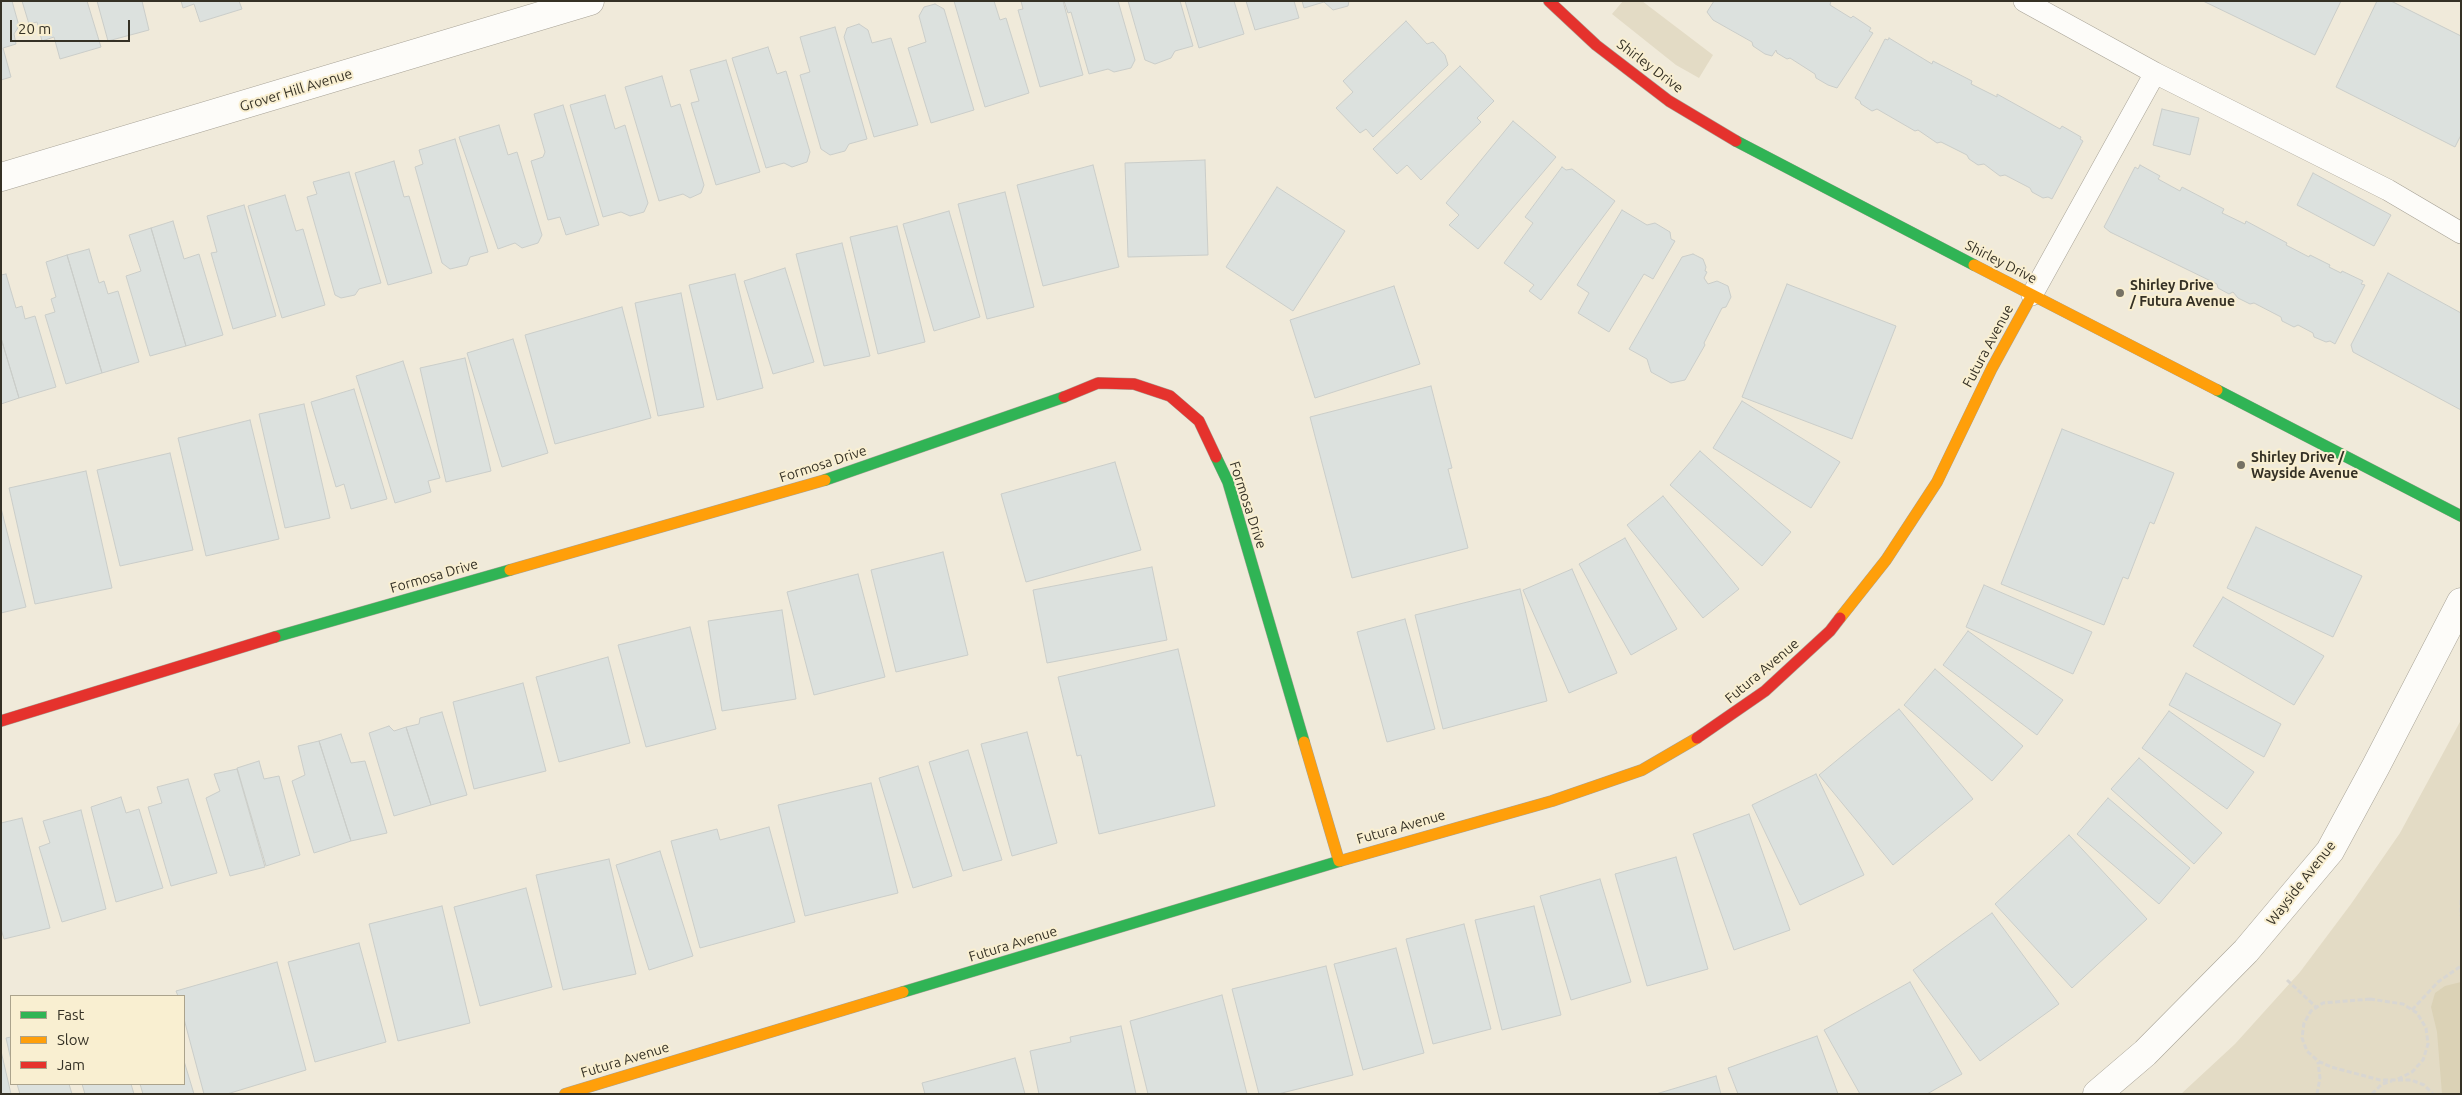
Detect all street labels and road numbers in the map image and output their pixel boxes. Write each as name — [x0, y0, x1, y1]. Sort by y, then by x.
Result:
street label: Shirley Drive — [1614, 36, 1686, 96]
street label: Grover Hill Avenue — [238, 65, 354, 115]
street label: Shirley Drive — [1962, 237, 2040, 287]
street label: Futura Avenue — [1959, 302, 2017, 390]
street label: Formosa Drive — [777, 442, 869, 486]
street label: Formosa Drive — [1226, 459, 1270, 551]
street label: Formosa Drive — [388, 555, 480, 597]
street label: Futura Avenue — [1722, 635, 1802, 707]
street label: Futura Avenue — [1355, 806, 1447, 848]
street label: Wayside Avenue — [2263, 837, 2339, 929]
street label: Futura Avenue — [967, 923, 1059, 965]
street label: Futura Avenue — [579, 1039, 671, 1081]

